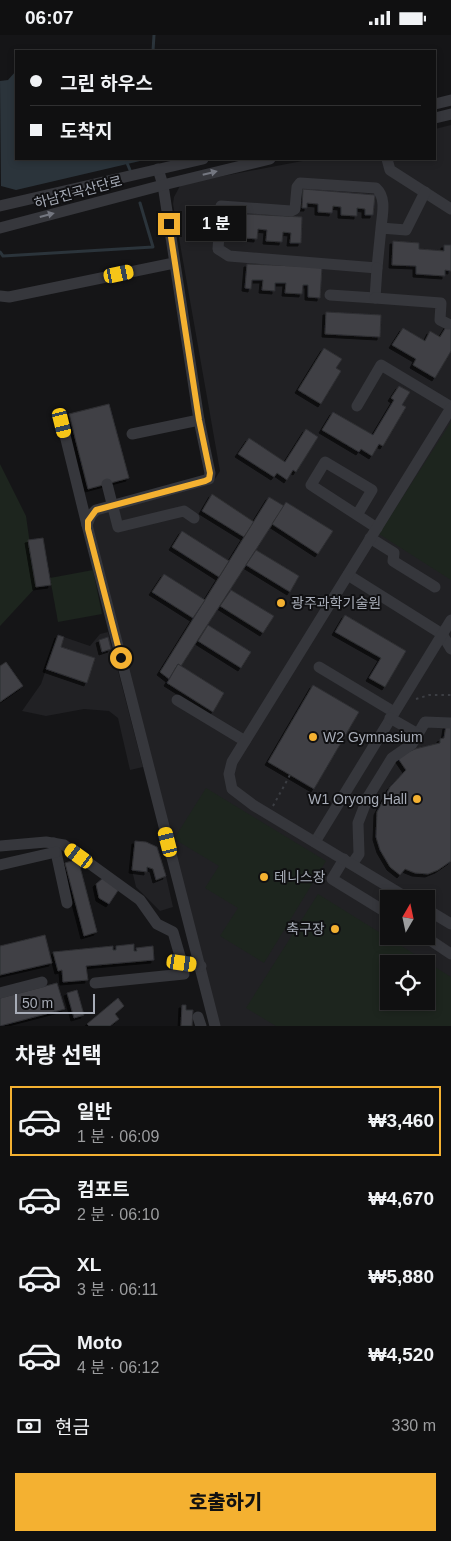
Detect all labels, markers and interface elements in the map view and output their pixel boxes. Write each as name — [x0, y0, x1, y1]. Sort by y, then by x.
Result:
text: 06:07 — [25, 7, 74, 28]
text: 그린 하우스 — [60, 73, 153, 94]
text: 도착지 — [60, 121, 112, 142]
one-way arrow — [203, 169, 218, 177]
street label: 하남진곡산단로 — [32, 173, 124, 211]
callout: 1 분 — [186, 207, 246, 241]
one-way arrow — [40, 211, 55, 219]
route end — [158, 213, 180, 235]
text: 1 분 — [202, 215, 230, 232]
car — [102, 264, 135, 284]
car — [51, 407, 72, 439]
place label: 광주과학기술원 — [291, 595, 381, 611]
marker: 광주과학기술원 — [275, 597, 287, 609]
route start — [110, 647, 132, 669]
place label: W2 Gymnasium — [323, 729, 423, 745]
marker: W2 Gymnasium — [307, 731, 319, 743]
place label: W1 Oryong Hall — [308, 791, 407, 807]
marker: W1 Oryong Hall — [411, 793, 423, 805]
car — [157, 826, 178, 858]
car — [62, 841, 95, 871]
place label: 테니스장 — [274, 869, 326, 885]
marker: 테니스장 — [258, 871, 270, 883]
north arrow — [380, 890, 435, 945]
map controls — [380, 890, 435, 1010]
place label: 축구장 — [286, 921, 325, 937]
marker: 축구장 — [329, 923, 341, 935]
car — [166, 953, 197, 973]
button: locate — [380, 955, 435, 1010]
scale bar — [15, 991, 95, 1014]
text: 50 m — [22, 995, 53, 1011]
text: 차량 선택 — [15, 1043, 102, 1068]
icon: car — [17, 1099, 62, 1144]
text: 일반 — [77, 1101, 112, 1122]
text: ₩3,460 — [369, 1110, 434, 1131]
text: 1 분 · 06:09 — [77, 1128, 159, 1145]
icon: car — [17, 1177, 62, 1222]
text: 컴포트 — [77, 1179, 129, 1200]
text: ₩4,670 — [369, 1188, 434, 1209]
text: 2 분 · 06:10 — [77, 1206, 159, 1223]
text: XL — [77, 1254, 101, 1275]
icon: car — [17, 1255, 62, 1300]
text: ₩5,880 — [369, 1266, 434, 1287]
text: 3 분 · 06:11 — [77, 1281, 158, 1298]
text: Moto — [77, 1332, 122, 1353]
icon: car — [17, 1333, 62, 1378]
text: ₩4,520 — [369, 1344, 434, 1365]
text: 4 분 · 06:12 — [77, 1359, 159, 1376]
icon: cash — [15, 1412, 43, 1440]
text: 현금 — [55, 1417, 90, 1438]
text: 330 m — [392, 1417, 436, 1434]
button: 호출하기 — [15, 1473, 436, 1531]

